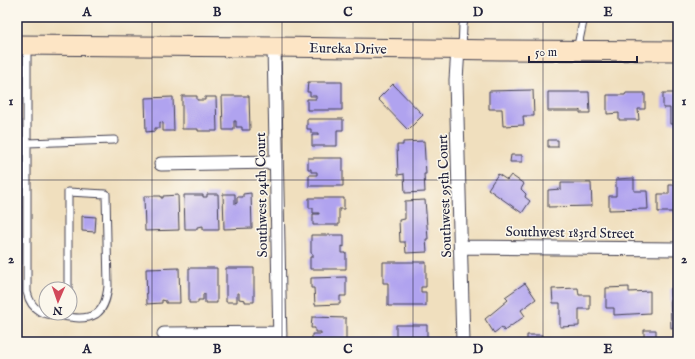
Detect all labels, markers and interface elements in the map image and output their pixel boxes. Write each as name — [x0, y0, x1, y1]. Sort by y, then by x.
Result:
text: A — [82, 4, 93, 21]
text: B — [213, 4, 222, 21]
text: C — [343, 4, 353, 21]
text: D — [473, 4, 484, 21]
text: E — [603, 4, 613, 21]
scale bar — [529, 38, 637, 64]
street label: Eureka Drive — [309, 39, 388, 59]
text: 50 m — [535, 45, 557, 60]
text: 1 — [9, 93, 14, 110]
text: 1 — [682, 93, 687, 110]
street label: Southwest 94th Court — [252, 132, 272, 258]
street label: Southwest 95th Court — [434, 134, 456, 258]
street label: Southwest 183rd Street — [505, 223, 635, 243]
text: 2 — [8, 251, 14, 268]
text: 2 — [681, 251, 687, 268]
north arrow — [38, 281, 78, 321]
text: N — [52, 303, 64, 317]
text: A — [82, 341, 93, 358]
text: B — [213, 341, 222, 358]
text: C — [343, 341, 353, 358]
text: D — [473, 341, 484, 358]
text: E — [603, 341, 613, 358]

